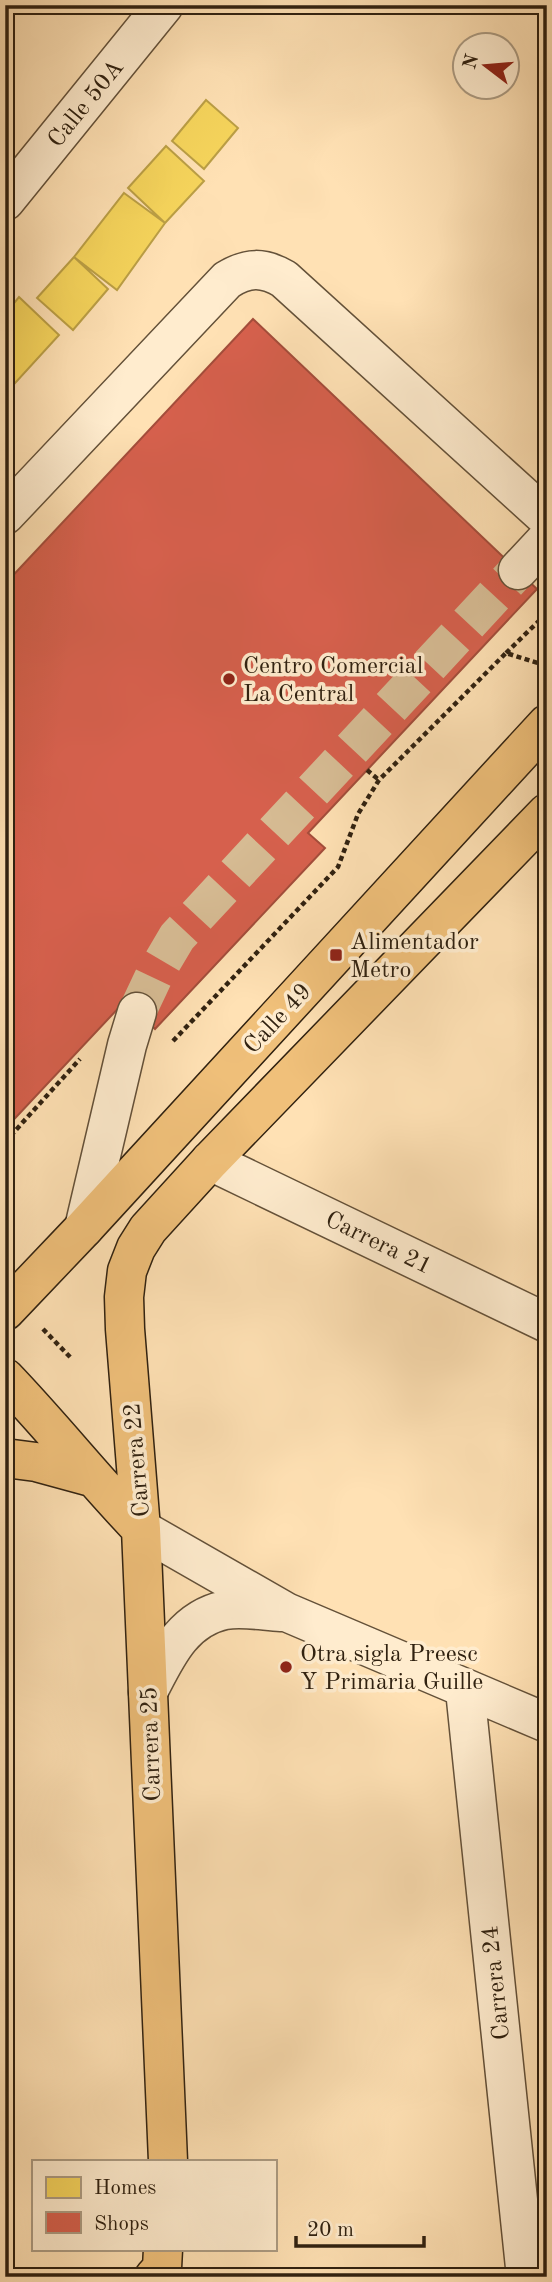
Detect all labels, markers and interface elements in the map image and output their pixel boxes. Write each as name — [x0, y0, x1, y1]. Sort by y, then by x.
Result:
north arrow — [450, 32, 520, 102]
text: N — [461, 52, 483, 72]
street label: Calle 50A — [44, 56, 129, 153]
place label: Centro Comercial La Central — [243, 655, 423, 707]
marker: Centro Comercial La Central — [221, 671, 237, 687]
place label: Alimentador Metro — [350, 931, 479, 983]
marker: Alimentador Metro — [328, 947, 344, 963]
street label: Calle 49 — [240, 980, 317, 1059]
street label: Carrera 21 — [321, 1208, 435, 1280]
street label: Carrera 22 — [121, 1402, 155, 1518]
place label: Otra sigla Preesc Y Primaria Guille — [300, 1643, 483, 1695]
marker: Otra sigla Preesc Y Primaria Guille — [278, 1659, 294, 1675]
street label: Carrera 25 — [138, 1686, 166, 1802]
street label: Carrera 24 — [479, 1924, 515, 2041]
legend — [32, 2160, 276, 2250]
text: Homes — [94, 2178, 156, 2199]
scale bar — [296, 2205, 424, 2249]
text: Shops — [94, 2214, 149, 2235]
text: 20 m — [307, 2220, 354, 2241]

